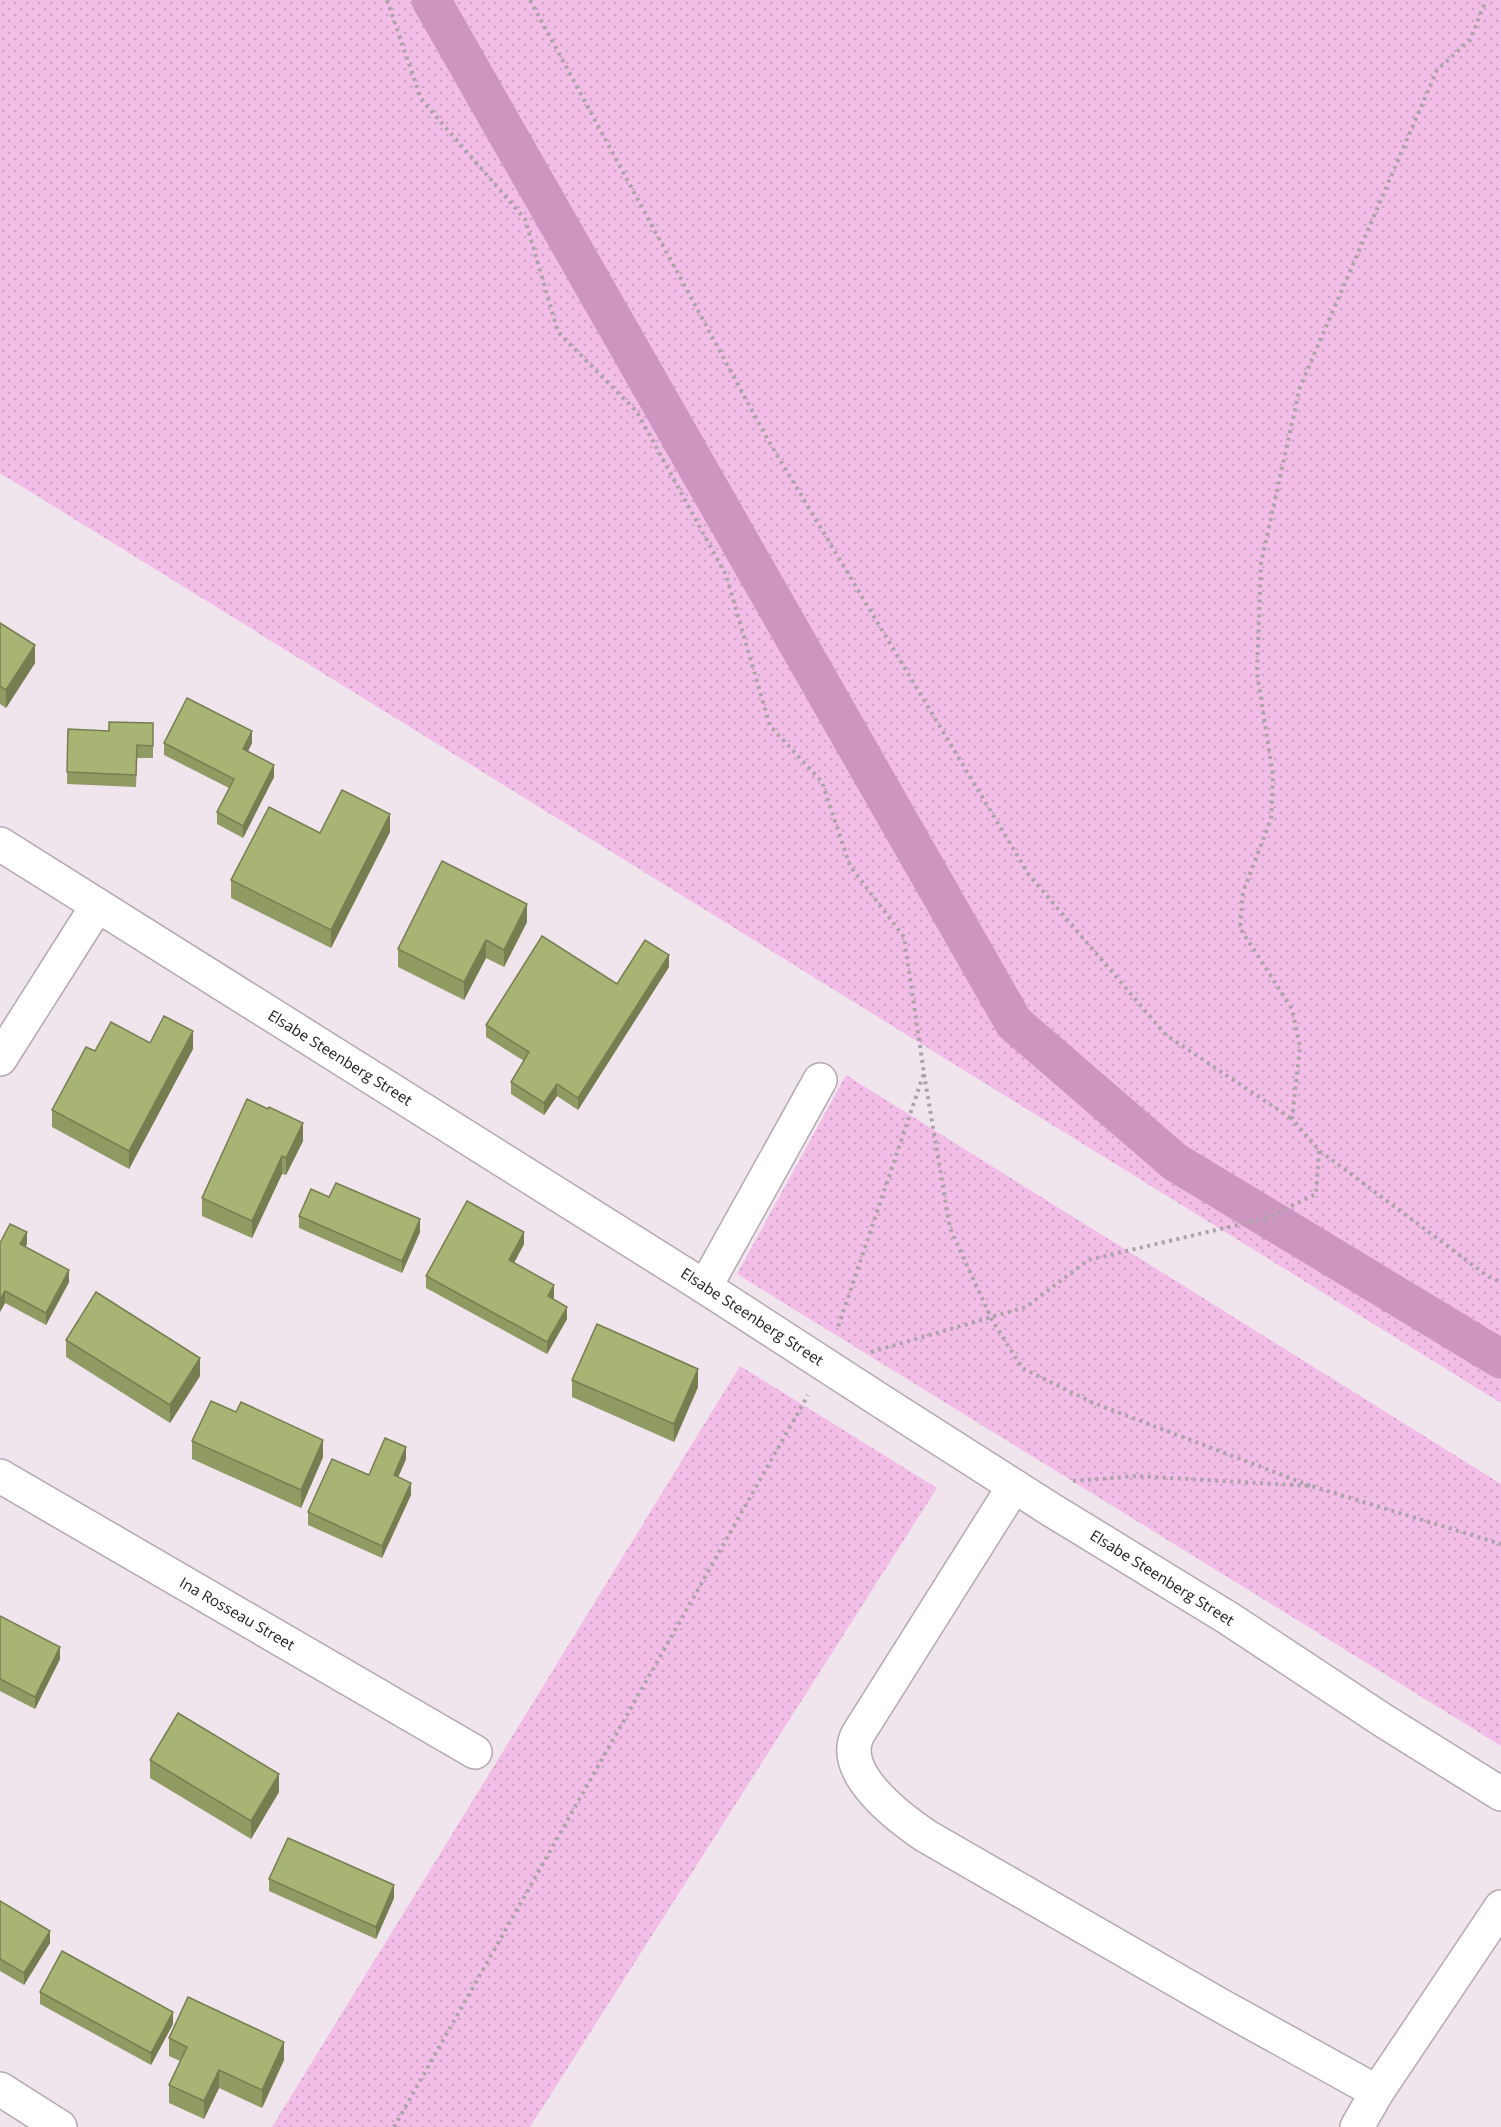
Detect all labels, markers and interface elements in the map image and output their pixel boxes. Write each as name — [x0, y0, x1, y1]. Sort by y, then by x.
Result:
street label: Elsabe Steenberg Street — [265, 1005, 416, 1110]
street label: Elsabe Steenberg Street — [677, 1262, 828, 1370]
street label: Elsabe Steenberg Street — [1087, 1525, 1238, 1630]
street label: Ina Rosseau Street — [176, 1572, 299, 1654]

